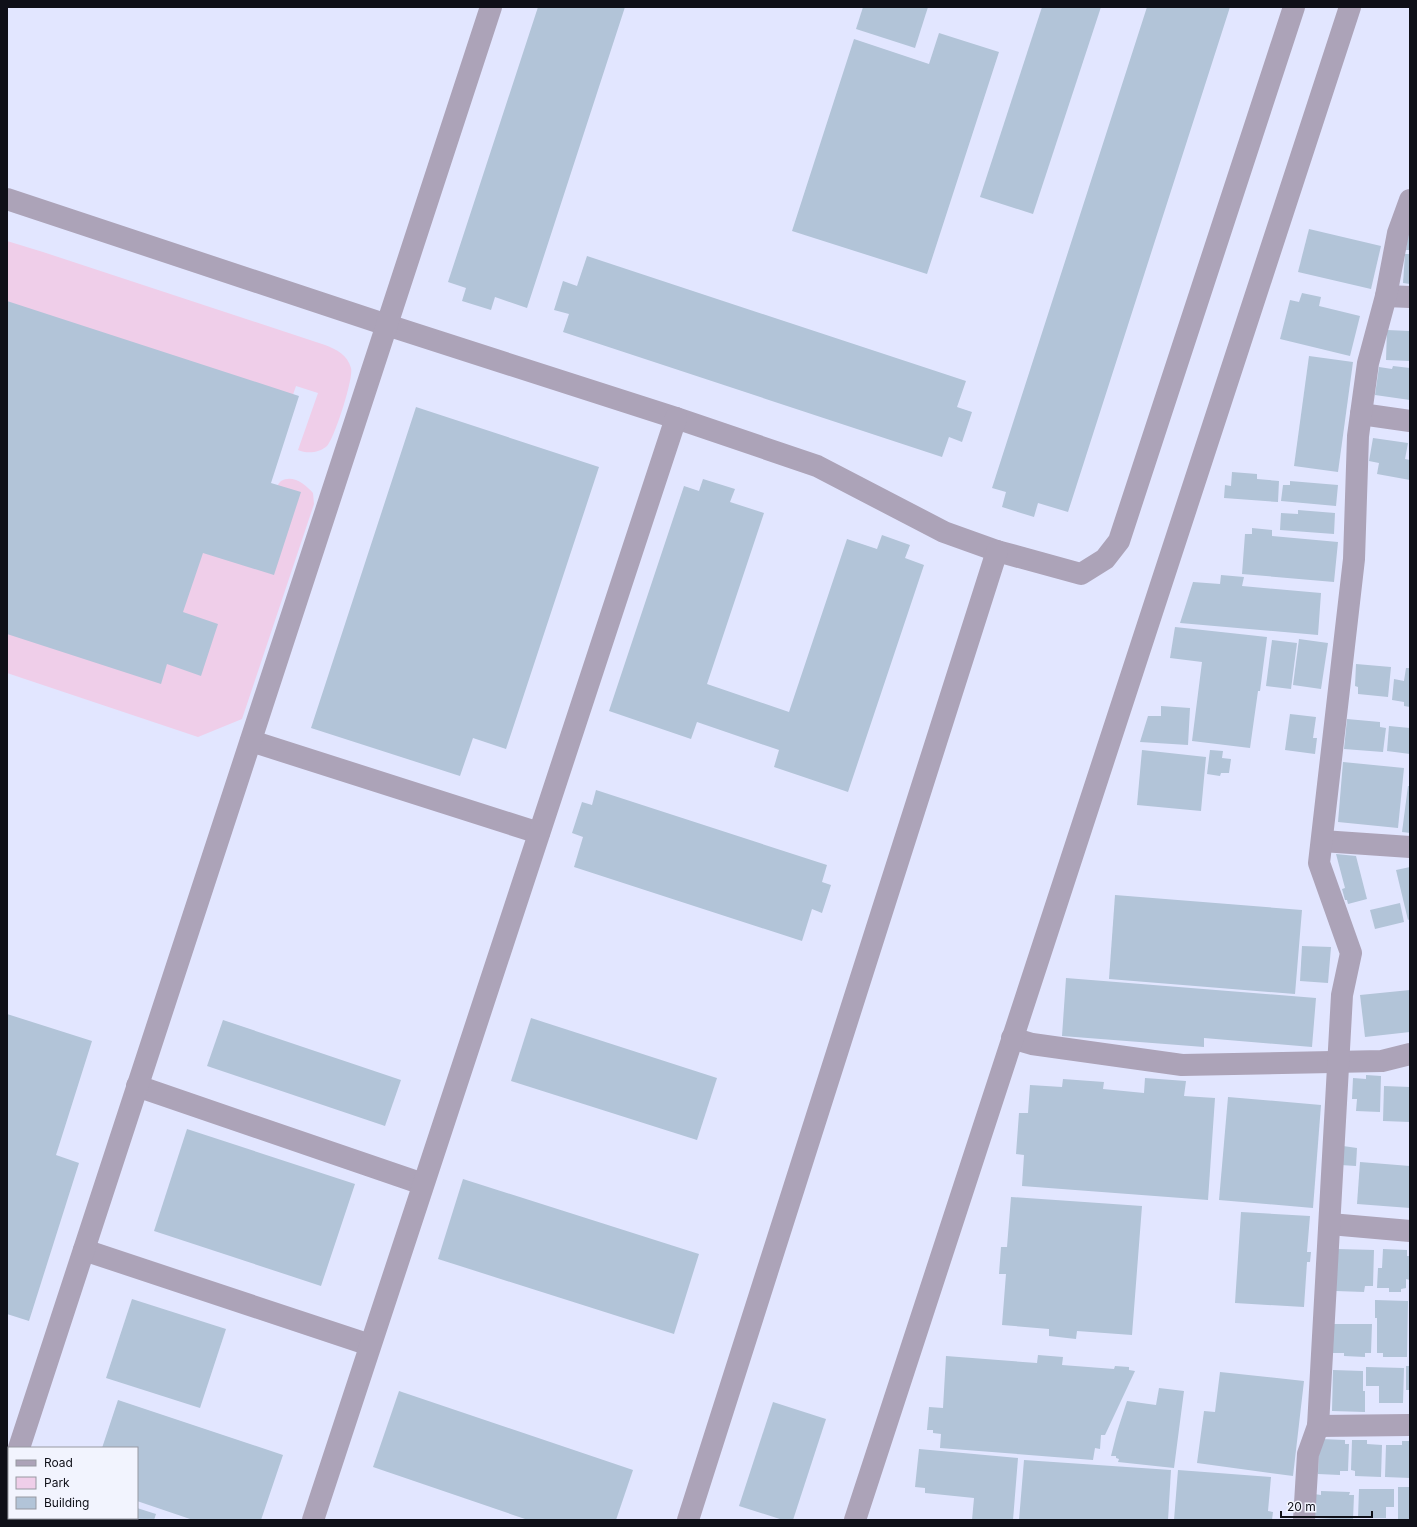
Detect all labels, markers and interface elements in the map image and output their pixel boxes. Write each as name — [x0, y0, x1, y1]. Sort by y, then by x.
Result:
legend — [8, 1447, 138, 1519]
text: Road — [44, 1455, 73, 1470]
text: Park — [44, 1475, 70, 1490]
scale bar — [1281, 1493, 1372, 1519]
text: Building — [44, 1495, 89, 1510]
text: 20 m — [1287, 1499, 1316, 1514]

